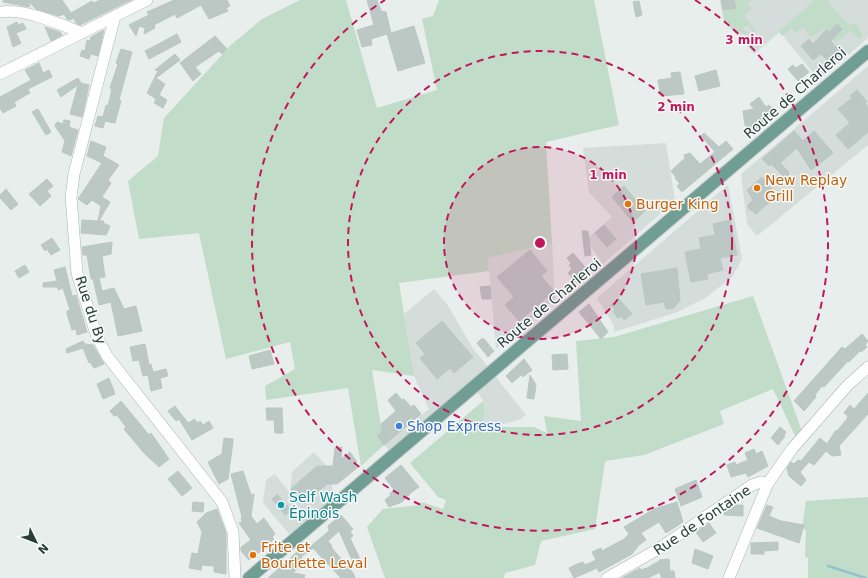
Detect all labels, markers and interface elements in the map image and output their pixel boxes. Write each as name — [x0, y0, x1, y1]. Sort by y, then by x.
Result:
text: 3 min — [725, 33, 763, 47]
street label: Route de Charleroi — [741, 44, 849, 142]
text: 2 min — [657, 100, 695, 114]
text: 1 min — [589, 168, 627, 182]
place label: New Replay Grill — [765, 172, 847, 204]
marker: New Replay Grill — [752, 183, 762, 193]
place label: Burger King — [636, 196, 719, 212]
marker: Burger King — [623, 199, 633, 209]
centre of rings — [533, 236, 547, 250]
street label: Route de Charleroi — [494, 255, 604, 351]
street label: Rue du By — [72, 274, 110, 346]
place label: Shop Express — [407, 418, 501, 434]
marker: Shop Express — [394, 421, 404, 431]
street label: Rue de Fontaine — [651, 482, 753, 558]
place label: Self Wash Épinois — [289, 489, 357, 521]
marker: Self Wash Épinois — [276, 500, 286, 510]
north arrow — [16, 522, 56, 562]
place label: Frite et Bourlette Leval — [261, 539, 367, 571]
text: N — [35, 541, 51, 556]
marker: Frite et Bourlette Leval — [248, 550, 258, 560]

